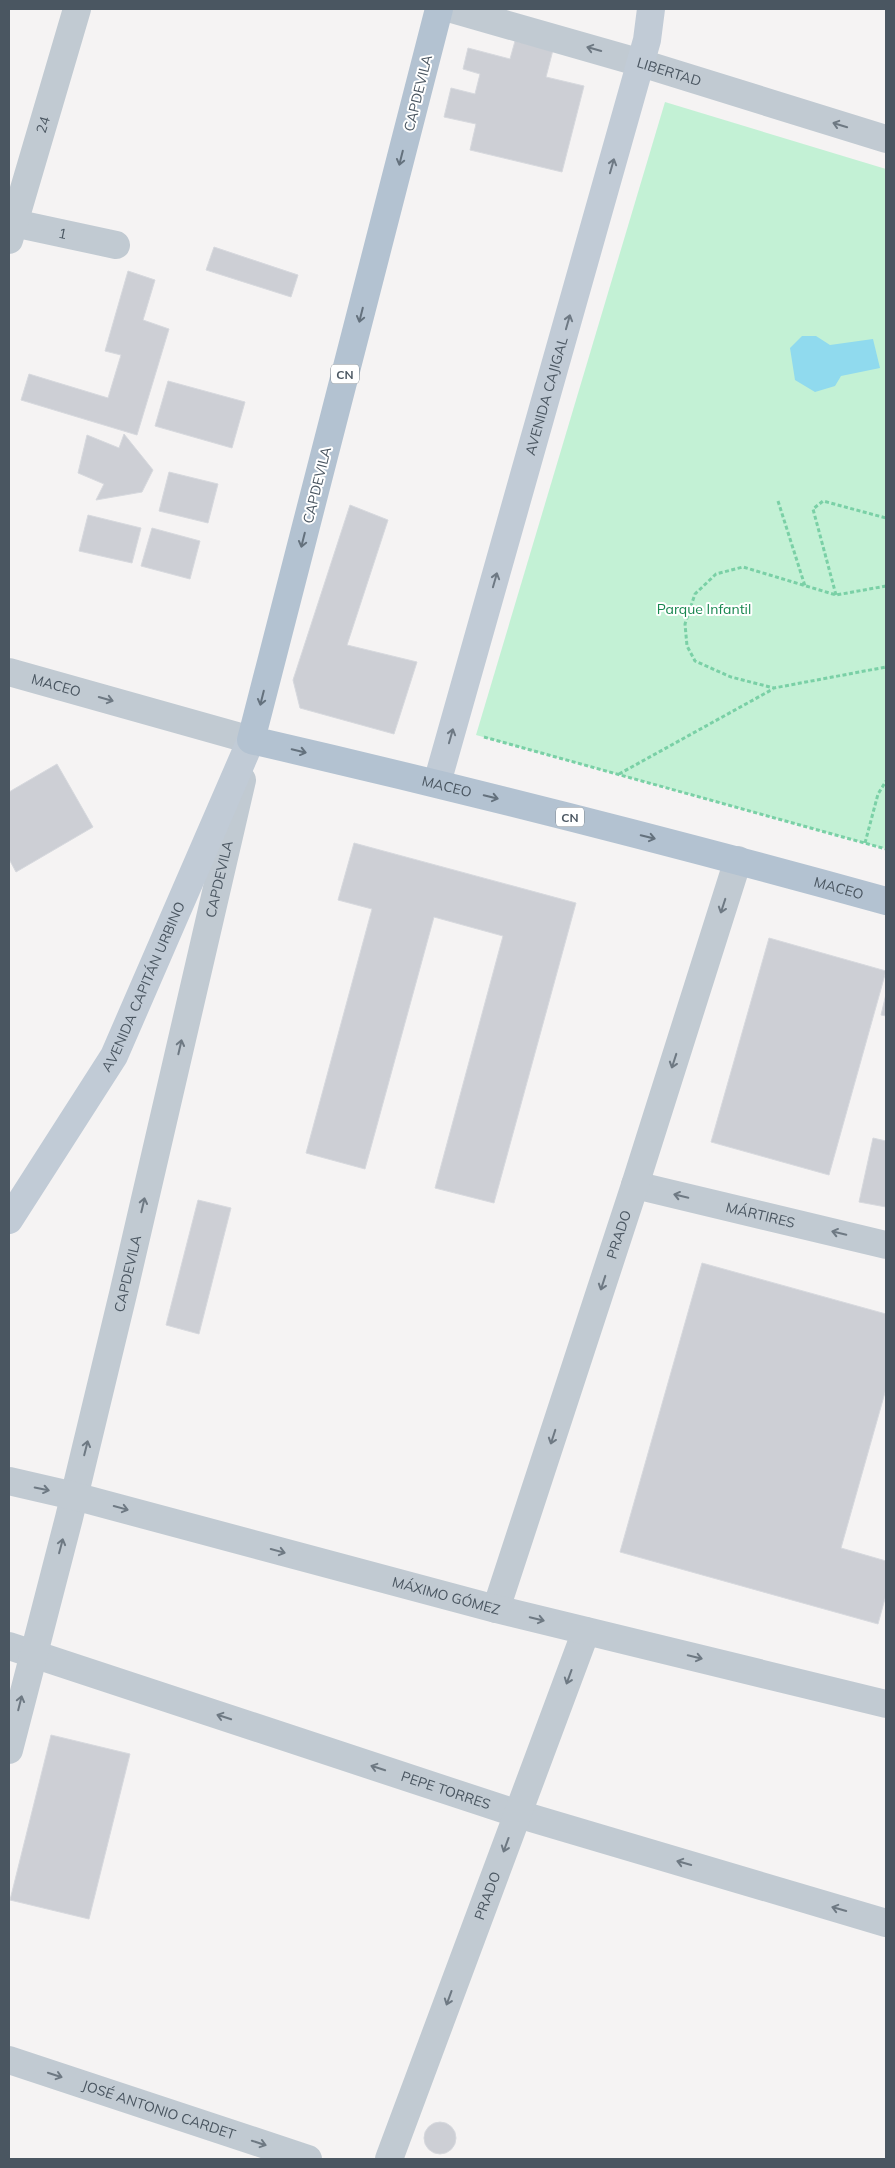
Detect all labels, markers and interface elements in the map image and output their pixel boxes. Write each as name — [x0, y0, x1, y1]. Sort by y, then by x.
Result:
one-way arrow — [587, 44, 603, 54]
street label: CAPDEVILA — [400, 52, 436, 133]
street label: LIBERTAD — [635, 53, 704, 90]
street label: 24 — [32, 114, 54, 135]
one-way arrow — [832, 119, 848, 129]
one-way arrow — [396, 149, 405, 165]
one-way arrow — [608, 158, 617, 174]
street label: 1 — [57, 224, 69, 243]
one-way arrow — [355, 307, 365, 323]
one-way arrow — [563, 315, 573, 331]
street label: AVENIDA CAJIGAL — [521, 335, 572, 457]
road number: CN — [331, 364, 359, 384]
street label: CAPDEVILA — [299, 444, 335, 525]
one-way arrow — [298, 532, 307, 548]
one-way arrow — [491, 572, 500, 588]
park label: Parque Infantil — [657, 600, 751, 618]
street label: MACEO — [29, 670, 83, 701]
one-way arrow — [257, 689, 266, 705]
one-way arrow — [98, 695, 114, 704]
one-way arrow — [446, 729, 456, 745]
one-way arrow — [290, 747, 306, 756]
street label: MACEO — [420, 772, 474, 801]
one-way arrow — [483, 793, 499, 802]
road number: CN — [556, 808, 584, 826]
one-way arrow — [640, 833, 656, 842]
street label: CAPDEVILA — [201, 838, 237, 919]
street label: MACEO — [812, 873, 866, 903]
one-way arrow — [718, 898, 728, 914]
street label: AVENIDA CAPITÁN URBINO — [97, 899, 189, 1075]
one-way arrow — [176, 1039, 185, 1055]
one-way arrow — [669, 1053, 679, 1069]
one-way arrow — [673, 1191, 689, 1200]
one-way arrow — [139, 1198, 148, 1214]
street label: MÁRTIRES — [724, 1198, 797, 1232]
street label: PRADO — [602, 1208, 635, 1261]
one-way arrow — [831, 1228, 847, 1237]
street label: CAPDEVILA — [110, 1233, 145, 1314]
one-way arrow — [598, 1274, 607, 1290]
one-way arrow — [547, 1429, 557, 1445]
one-way arrow — [82, 1441, 91, 1457]
one-way arrow — [33, 1484, 49, 1494]
one-way arrow — [113, 1504, 129, 1514]
one-way arrow — [57, 1538, 67, 1554]
one-way arrow — [270, 1546, 286, 1556]
street label: MÁXIMO GÓMEZ — [390, 1573, 502, 1619]
one-way arrow — [528, 1615, 544, 1624]
one-way arrow — [686, 1653, 702, 1662]
one-way arrow — [564, 1668, 573, 1684]
one-way arrow — [16, 1696, 26, 1712]
one-way arrow — [217, 1712, 232, 1721]
one-way arrow — [371, 1763, 387, 1772]
street label: PEPE TORRES — [399, 1767, 493, 1813]
one-way arrow — [501, 1837, 510, 1852]
one-way arrow — [676, 1858, 692, 1868]
street label: PRADO — [470, 1869, 504, 1922]
one-way arrow — [832, 1904, 848, 1914]
one-way arrow — [444, 1989, 453, 2005]
one-way arrow — [47, 2071, 62, 2080]
street label: JOSÉ ANTONIO CARDET — [80, 2076, 238, 2144]
one-way arrow — [251, 2139, 266, 2148]

